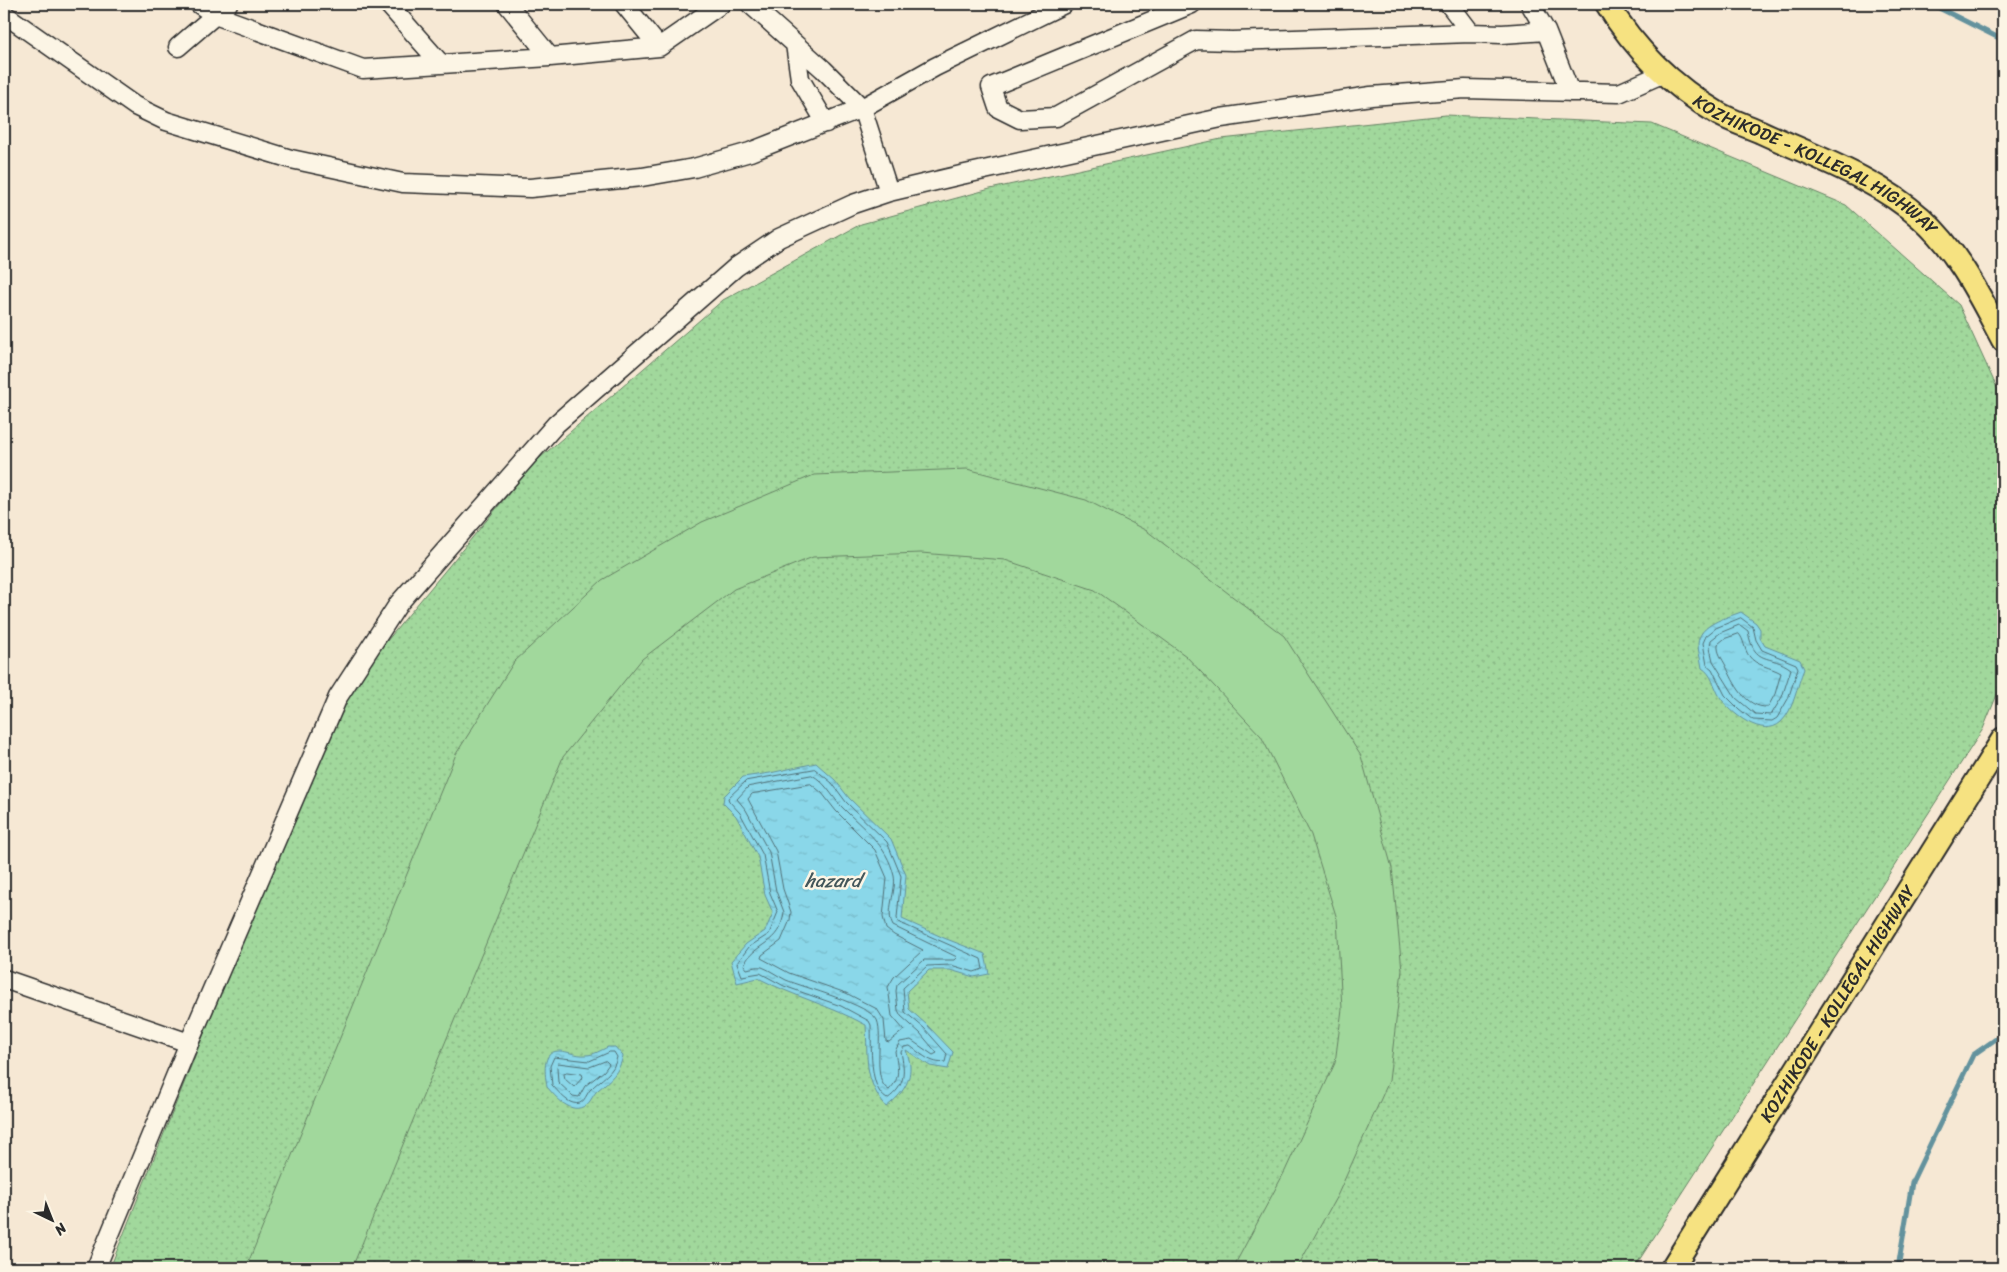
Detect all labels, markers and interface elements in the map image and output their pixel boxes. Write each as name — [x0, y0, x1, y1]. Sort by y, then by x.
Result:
street label: KOZHIKODE - KOLLEGAL HIGHWAY — [1686, 85, 1947, 243]
water label: hazard — [804, 864, 866, 897]
street label: KOZHIKODE - KOLLEGAL HIGHWAY — [1751, 877, 1925, 1129]
north arrow — [28, 1194, 78, 1244]
text: N — [48, 1216, 73, 1242]

